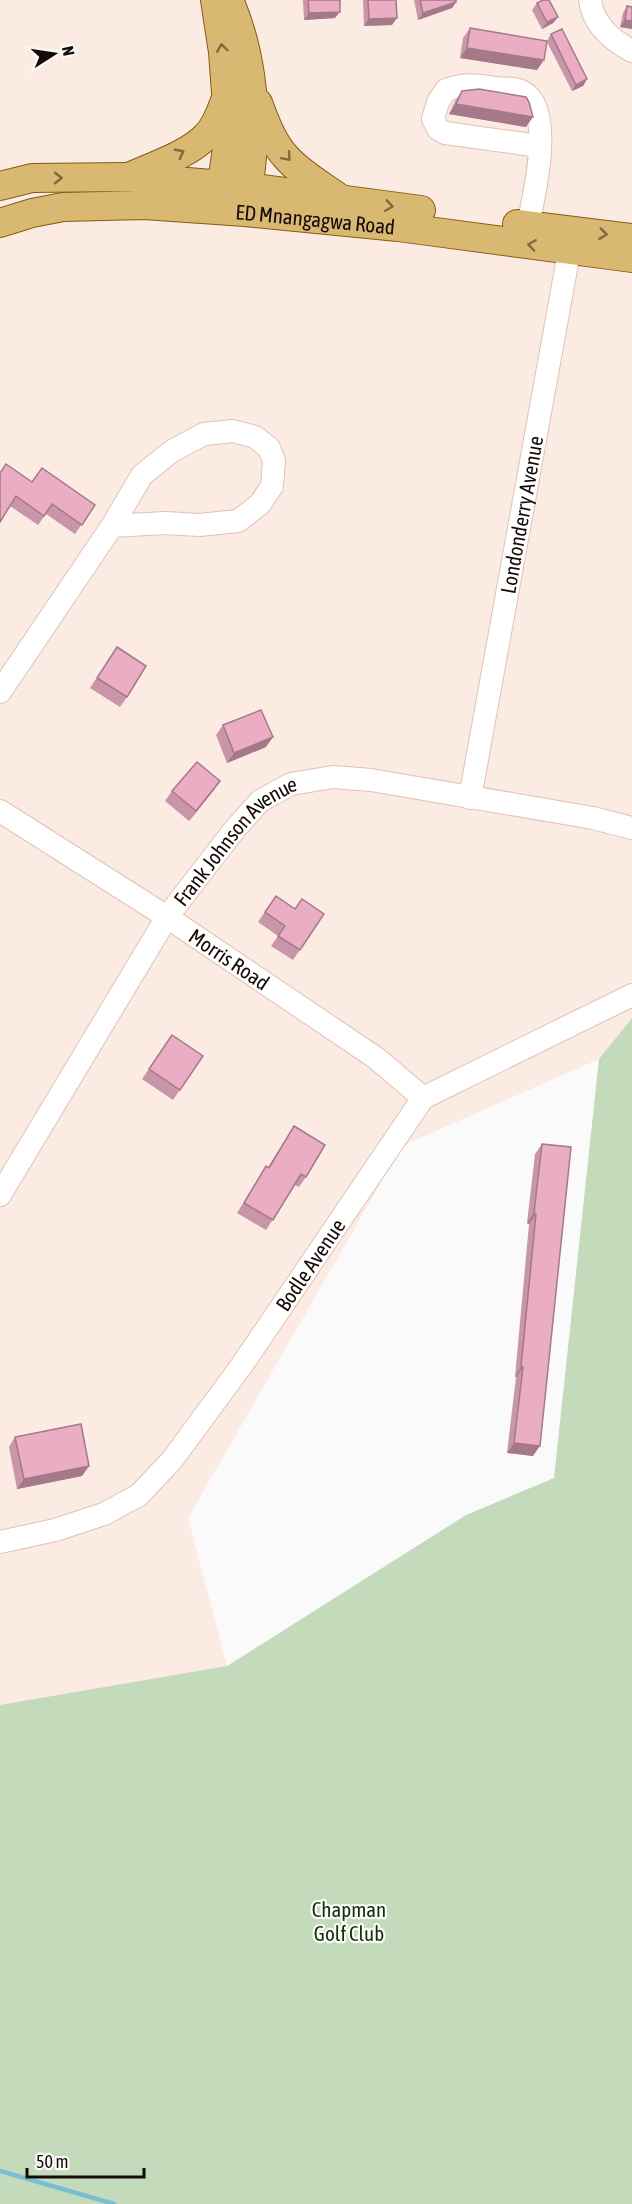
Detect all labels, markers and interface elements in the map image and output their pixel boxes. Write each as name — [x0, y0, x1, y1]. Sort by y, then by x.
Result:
north arrow — [24, 24, 84, 84]
one-way arrow — [216, 43, 229, 52]
text: N — [59, 44, 78, 57]
one-way arrow — [174, 148, 185, 160]
one-way arrow — [280, 150, 291, 161]
one-way arrow — [53, 172, 62, 184]
street label: ED Mnangagwa Road — [235, 199, 396, 239]
one-way arrow — [385, 199, 394, 211]
one-way arrow — [599, 227, 608, 240]
one-way arrow — [528, 240, 537, 252]
street label: Londonderry Avenue — [495, 434, 548, 595]
street label: Frank Johnson Avenue — [168, 771, 298, 910]
street label: Morris Road — [185, 923, 274, 995]
street label: Bodle Avenue — [270, 1214, 350, 1315]
park label: Chapman Golf Club — [312, 1897, 386, 1945]
scale bar — [27, 2141, 144, 2179]
text: 50 m — [36, 2151, 68, 2172]

